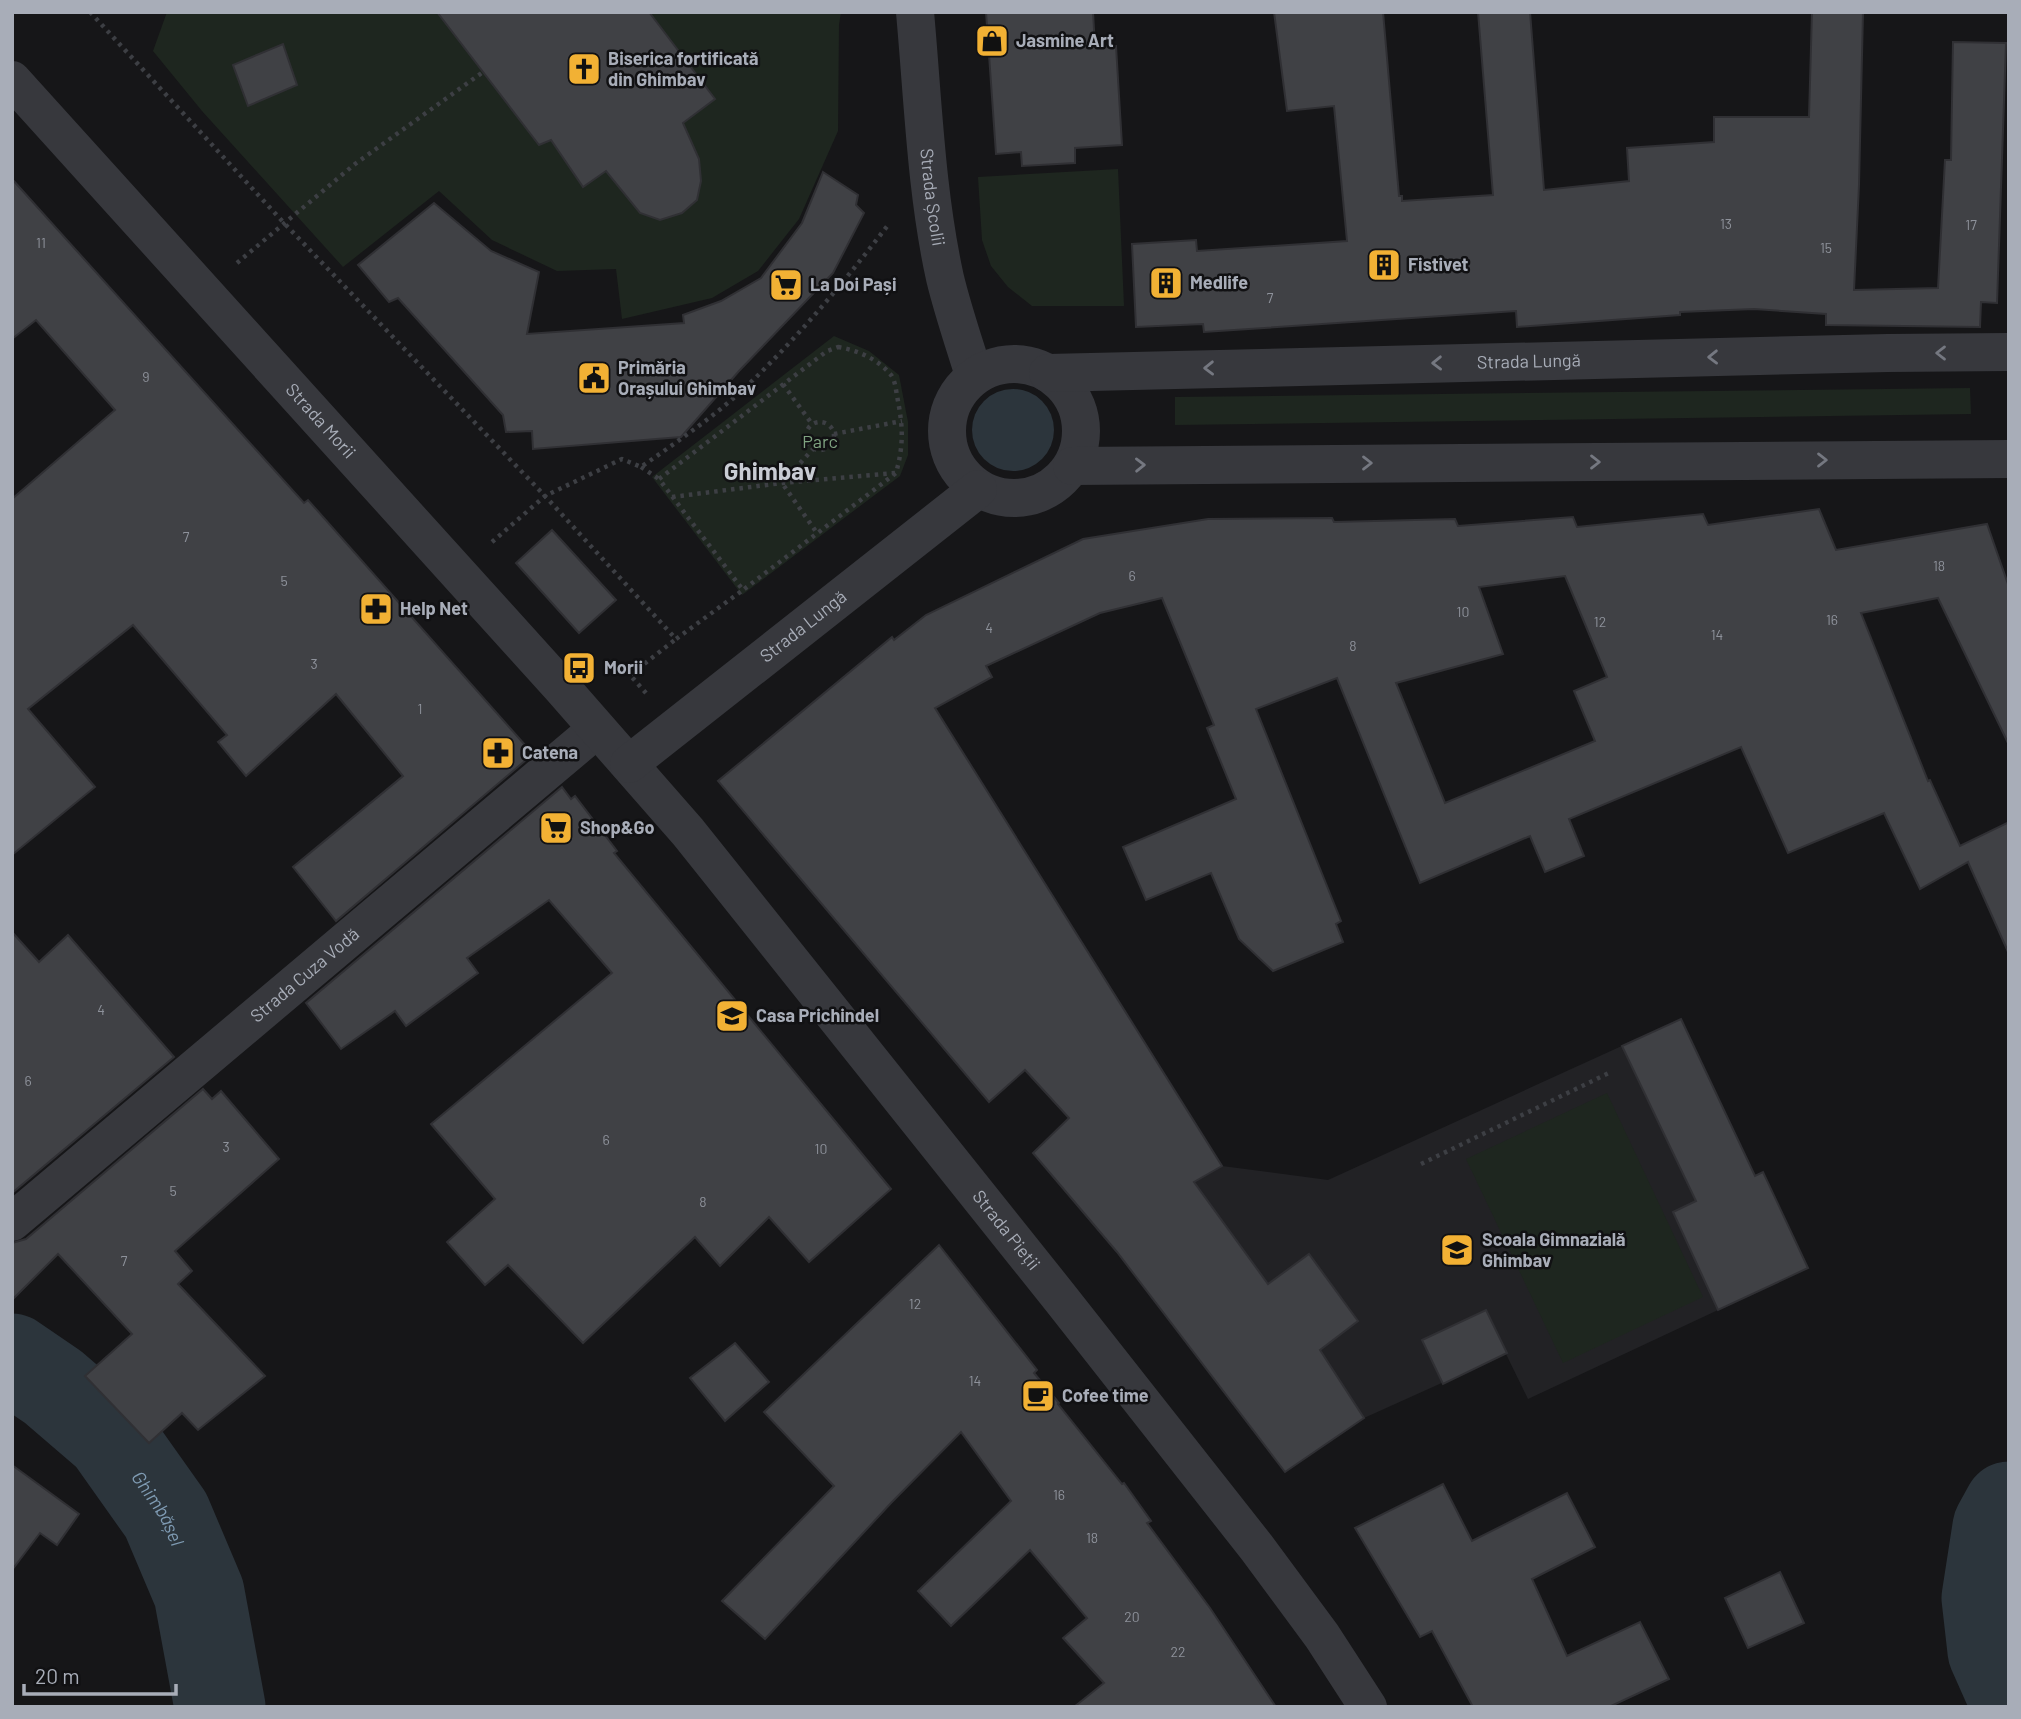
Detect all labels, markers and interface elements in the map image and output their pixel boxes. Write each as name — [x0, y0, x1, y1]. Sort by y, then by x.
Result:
shop icon: Jasmine Art — [973, 22, 1011, 60]
place label: Jasmine Art — [1016, 29, 1114, 51]
place label: Biserica fortificată din Ghimbav — [608, 47, 759, 90]
church icon: Biserica fortificată din Ghimbav — [565, 50, 603, 88]
street label: Strada Școlii — [916, 147, 950, 248]
house number: 13 — [1720, 215, 1732, 232]
house number: 17 — [1965, 216, 1977, 233]
house number: 11 — [36, 234, 46, 251]
house number: 15 — [1820, 239, 1832, 256]
building icon: Fistivet — [1365, 246, 1403, 284]
place label: Fistivet — [1408, 253, 1468, 275]
building icon: Medlife — [1147, 264, 1185, 302]
supermarket icon: La Doi Pași — [767, 266, 805, 304]
place label: Medlife — [1190, 271, 1248, 293]
place label: La Doi Pași — [810, 273, 897, 295]
house number: 7 — [1267, 289, 1274, 306]
one-way arrow — [1935, 345, 1946, 360]
street label: Strada Lungă — [1477, 348, 1581, 373]
one-way arrow — [1707, 349, 1718, 365]
one-way arrow — [1431, 355, 1441, 371]
place label: Primăria Orașului Ghimbav — [618, 356, 756, 399]
public building icon: Primăria Orașului Ghimbav — [575, 359, 613, 397]
one-way arrow — [1203, 360, 1214, 376]
house number: 9 — [142, 368, 150, 385]
street label: Strada Morii — [282, 378, 361, 463]
park label: Parc — [802, 430, 838, 452]
one-way arrow — [1818, 452, 1828, 468]
one-way arrow — [1590, 454, 1601, 470]
district label: Ghimbav — [724, 456, 816, 485]
one-way arrow — [1362, 456, 1373, 471]
one-way arrow — [1135, 457, 1146, 473]
house number: 7 — [183, 528, 190, 545]
house number: 18 — [1933, 557, 1945, 574]
house number: 6 — [1128, 567, 1136, 584]
house number: 5 — [280, 572, 288, 589]
street label: Strada Lungă — [755, 585, 850, 667]
pharmacy icon: Help Net — [357, 590, 395, 628]
place label: Help Net — [400, 597, 468, 619]
house number: 10 — [1457, 603, 1469, 620]
house number: 16 — [1826, 611, 1838, 628]
house number: 12 — [1594, 613, 1606, 630]
house number: 4 — [985, 619, 993, 636]
house number: 14 — [1711, 626, 1723, 643]
house number: 8 — [1349, 637, 1357, 654]
bus stop icon: Morii — [560, 649, 598, 687]
house number: 3 — [310, 655, 318, 672]
place label: Morii — [604, 656, 643, 678]
house number: 1 — [418, 700, 422, 717]
pharmacy icon: Catena — [479, 734, 517, 772]
place label: Catena — [522, 741, 578, 763]
supermarket icon: Shop&Go — [537, 809, 575, 847]
place label: Shop&Go — [580, 816, 654, 838]
street label: Strada Cuza Vodă — [245, 922, 363, 1026]
school or university icon: Casa Prichindel — [713, 997, 751, 1035]
house number: 4 — [97, 1001, 105, 1018]
place label: Casa Prichindel — [756, 1004, 879, 1026]
house number: 6 — [24, 1072, 32, 1089]
house number: 6 — [602, 1131, 610, 1148]
house number: 3 — [222, 1138, 230, 1155]
house number: 10 — [815, 1140, 827, 1157]
house number: 5 — [169, 1182, 177, 1199]
street label: Strada Pieții — [968, 1185, 1045, 1274]
house number: 8 — [699, 1193, 707, 1210]
place label: Scoala Gimnazială Ghimbav — [1482, 1228, 1626, 1271]
school or university icon: Scoala Gimnazială Ghimbav — [1438, 1231, 1476, 1269]
house number: 7 — [121, 1252, 128, 1269]
house number: 12 — [909, 1295, 921, 1312]
house number: 14 — [969, 1372, 981, 1389]
cafe icon: Cofee time — [1019, 1377, 1057, 1415]
place label: Cofee time — [1062, 1384, 1149, 1406]
water label: Ghimbășel — [127, 1466, 190, 1550]
house number: 16 — [1053, 1486, 1065, 1503]
house number: 18 — [1086, 1529, 1098, 1546]
house number: 20 — [1124, 1608, 1140, 1625]
house number: 22 — [1170, 1643, 1186, 1660]
scale bar — [24, 1652, 177, 1696]
text: 20 m — [35, 1663, 80, 1688]

